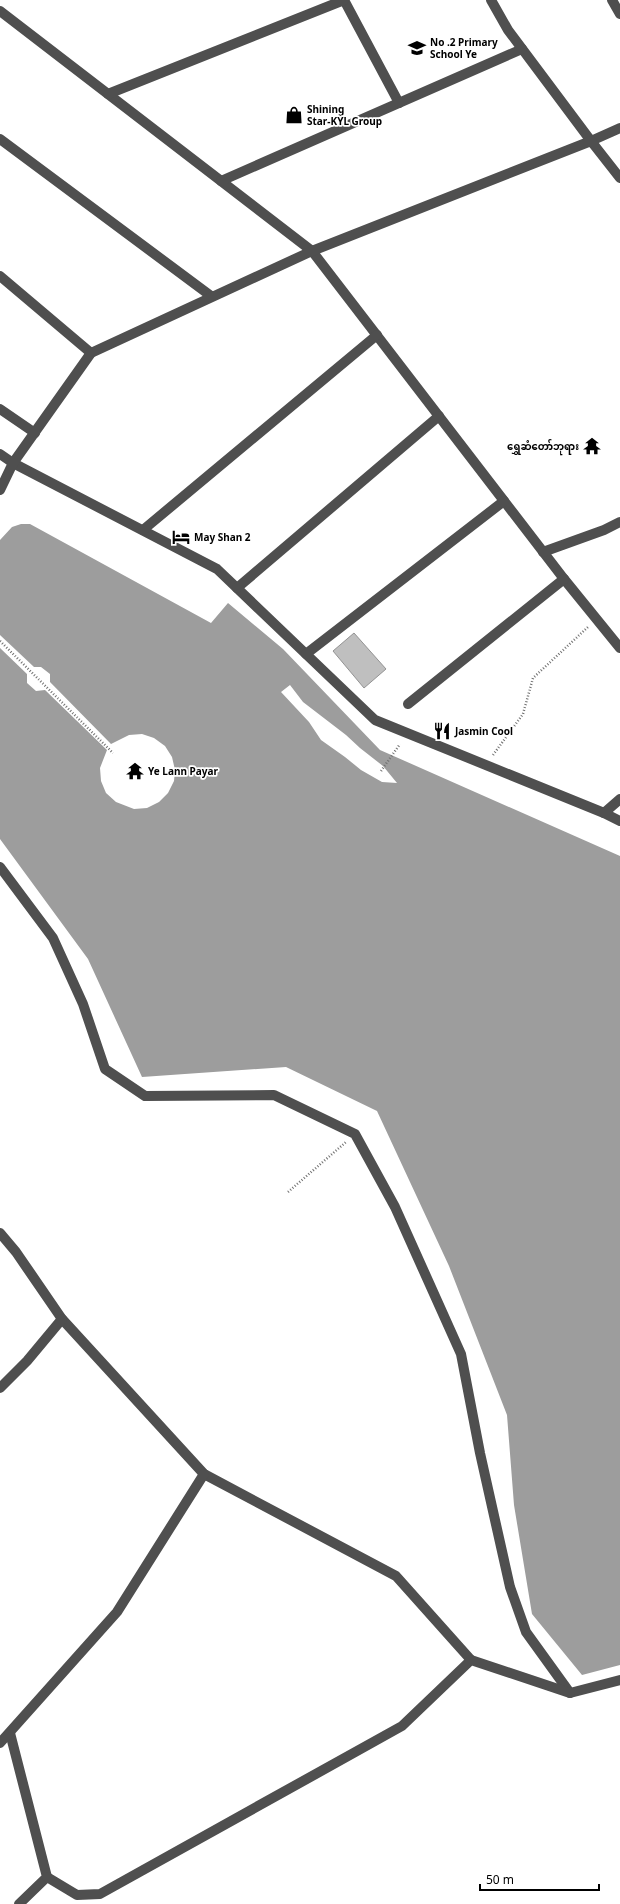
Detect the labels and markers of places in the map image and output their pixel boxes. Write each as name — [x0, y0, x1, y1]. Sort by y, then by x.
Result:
place label: No .2 Primary School Ye — [430, 35, 498, 61]
school or university icon: No .2 Primary School Ye — [407, 38, 427, 58]
place label: Shining Star-KYL Group — [307, 102, 382, 128]
shop icon: Shining Star-KYL Group — [284, 105, 304, 125]
temple icon: ရွှေဆံတော်ဘုရား — [582, 436, 602, 456]
place label: ရွှေဆံတော်ဘုရား — [507, 439, 579, 456]
hotel icon: May Shan 2 — [171, 527, 191, 547]
place label: May Shan 2 — [194, 530, 251, 544]
restaurant icon: Jasmin Cool — [432, 721, 452, 741]
place label: Jasmin Cool — [454, 724, 513, 738]
temple icon: Ye Lann Payar — [125, 761, 145, 781]
place label: Ye Lann Payar — [148, 764, 218, 778]

